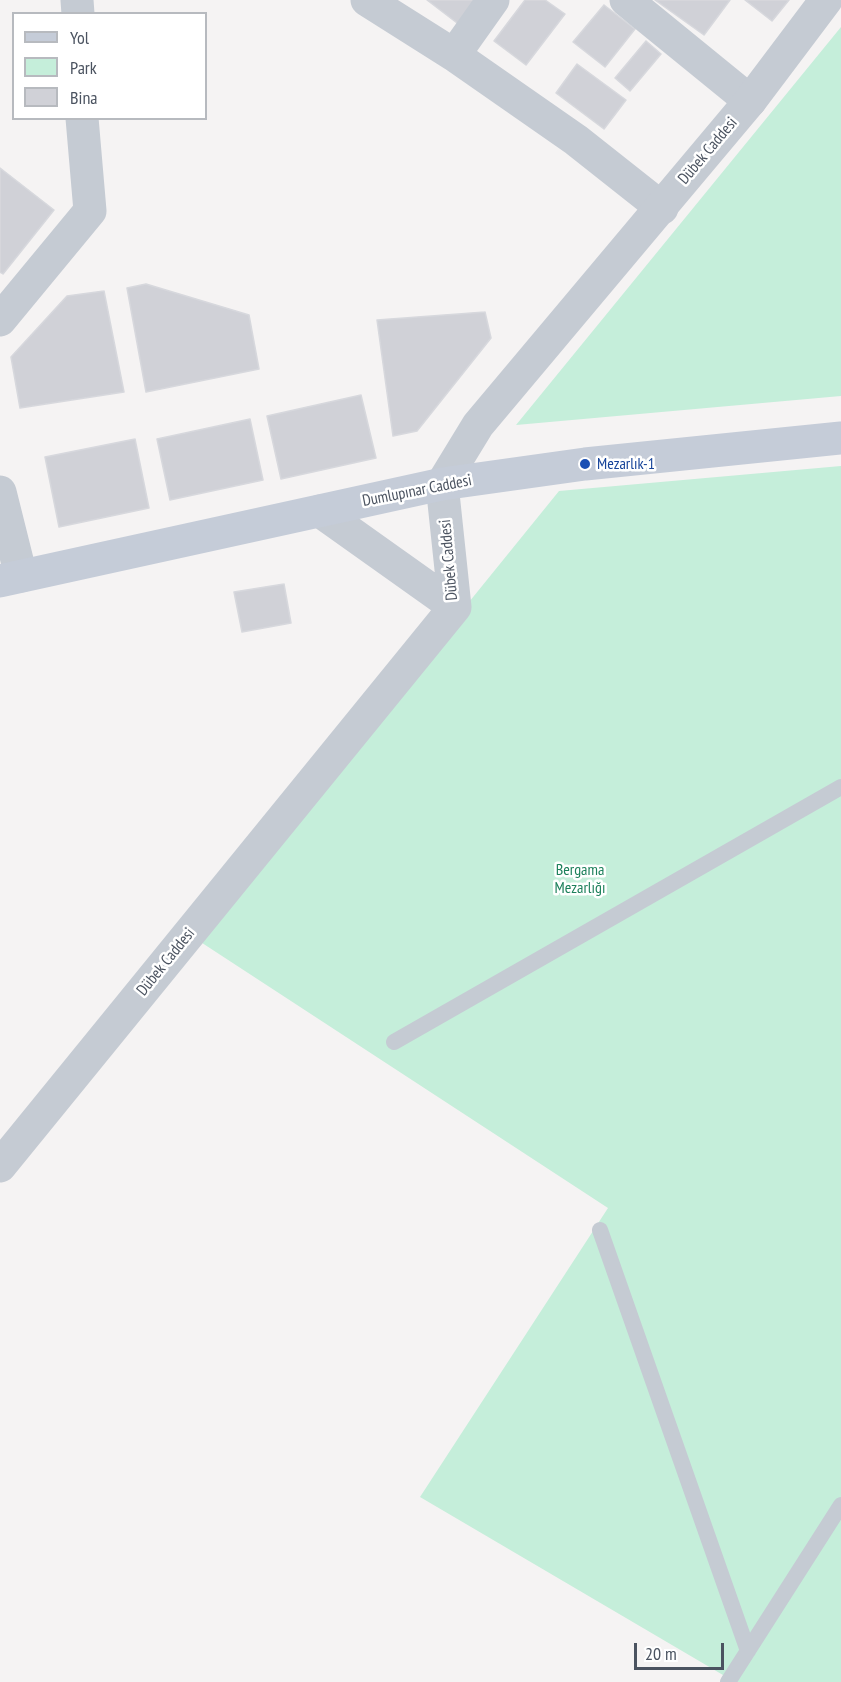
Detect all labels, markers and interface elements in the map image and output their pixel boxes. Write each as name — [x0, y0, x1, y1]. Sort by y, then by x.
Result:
legend — [12, 12, 207, 120]
text: Yol — [70, 26, 89, 49]
text: Park — [70, 56, 97, 79]
text: Bina — [70, 86, 98, 109]
street label: Dübek Caddesi — [674, 114, 742, 188]
place label: Mezarlık-1 — [597, 454, 655, 474]
marker: Mezarlık-1 — [578, 457, 592, 471]
street label: Dumlupınar Caddesi — [361, 471, 473, 511]
street label: Dübek Caddesi — [436, 519, 462, 601]
park label: Bergama Mezarlığı — [555, 860, 605, 898]
street label: Dübek Caddesi — [133, 924, 199, 1000]
scale bar — [637, 1631, 727, 1669]
text: 20 m — [645, 1642, 677, 1665]

